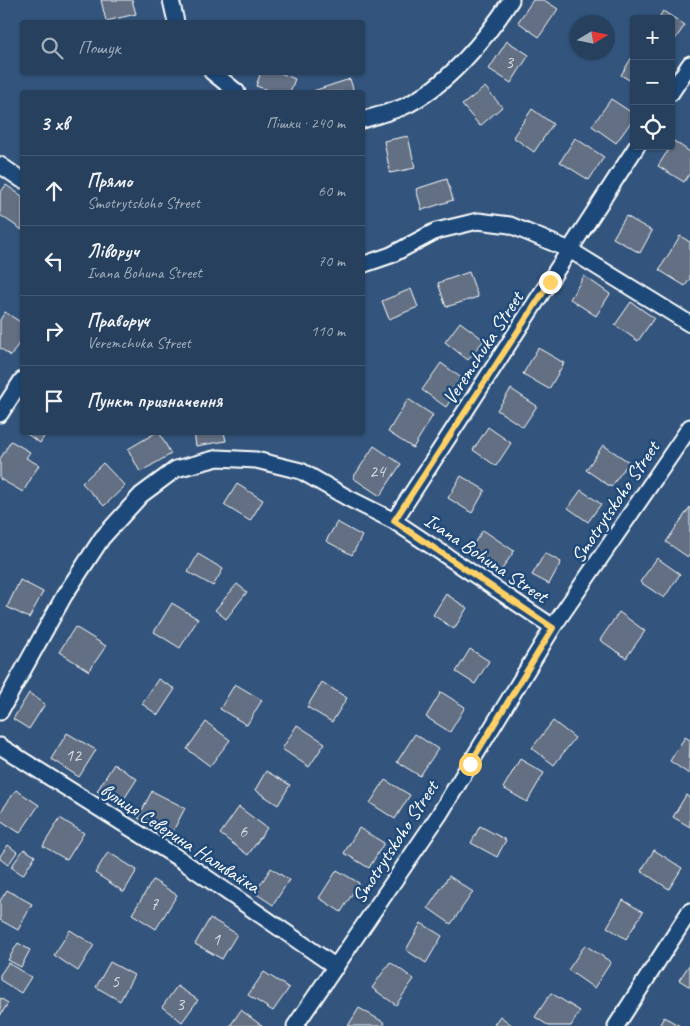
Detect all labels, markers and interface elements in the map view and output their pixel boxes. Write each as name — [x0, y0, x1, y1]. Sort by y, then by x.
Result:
north arrow — [570, 15, 615, 60]
map controls — [630, 15, 675, 150]
button: + — [630, 15, 675, 60]
search box — [20, 20, 365, 75]
icon: search — [38, 34, 66, 62]
text: Пошук — [78, 36, 120, 60]
house number: 3 — [505, 51, 515, 73]
button: − — [630, 60, 675, 105]
button: locate — [630, 105, 675, 150]
text: 3 хв — [40, 110, 69, 136]
text: Пішки · 240 m — [266, 113, 345, 133]
text: Прямо — [87, 169, 132, 193]
icon: ahead — [40, 177, 68, 205]
text: 60 m — [318, 181, 345, 201]
text: Smotrytskoho Street — [87, 193, 200, 213]
text: Ліворуч — [87, 239, 139, 263]
icon: left — [40, 247, 68, 275]
text: 70 m — [318, 251, 345, 271]
text: Ivana Bohuna Street — [87, 263, 202, 283]
route end — [539, 271, 562, 294]
street label: Veremchuka Street — [437, 285, 530, 409]
text: Праворуч — [87, 309, 149, 333]
icon: right — [40, 317, 68, 345]
text: 110 m — [311, 321, 345, 341]
text: Veremchuka Street — [87, 333, 191, 353]
icon: arrive — [40, 387, 68, 415]
text: Пункт призначення — [87, 389, 222, 413]
street label: Smotrytskoho Street — [565, 435, 666, 568]
house number: 24 — [369, 460, 387, 482]
street label: Ivana Bohuna Street — [419, 507, 554, 610]
house number: 12 — [65, 744, 83, 766]
route start — [459, 753, 482, 776]
street label: Smotrytskoho Street — [346, 774, 445, 908]
street label: вулиця Северина Наливайка — [96, 777, 265, 900]
house number: 6 — [239, 820, 248, 842]
house number: 7 — [150, 893, 159, 915]
house number: 1 — [212, 928, 221, 950]
house number: 5 — [111, 970, 120, 992]
house number: 3 — [176, 993, 186, 1015]

